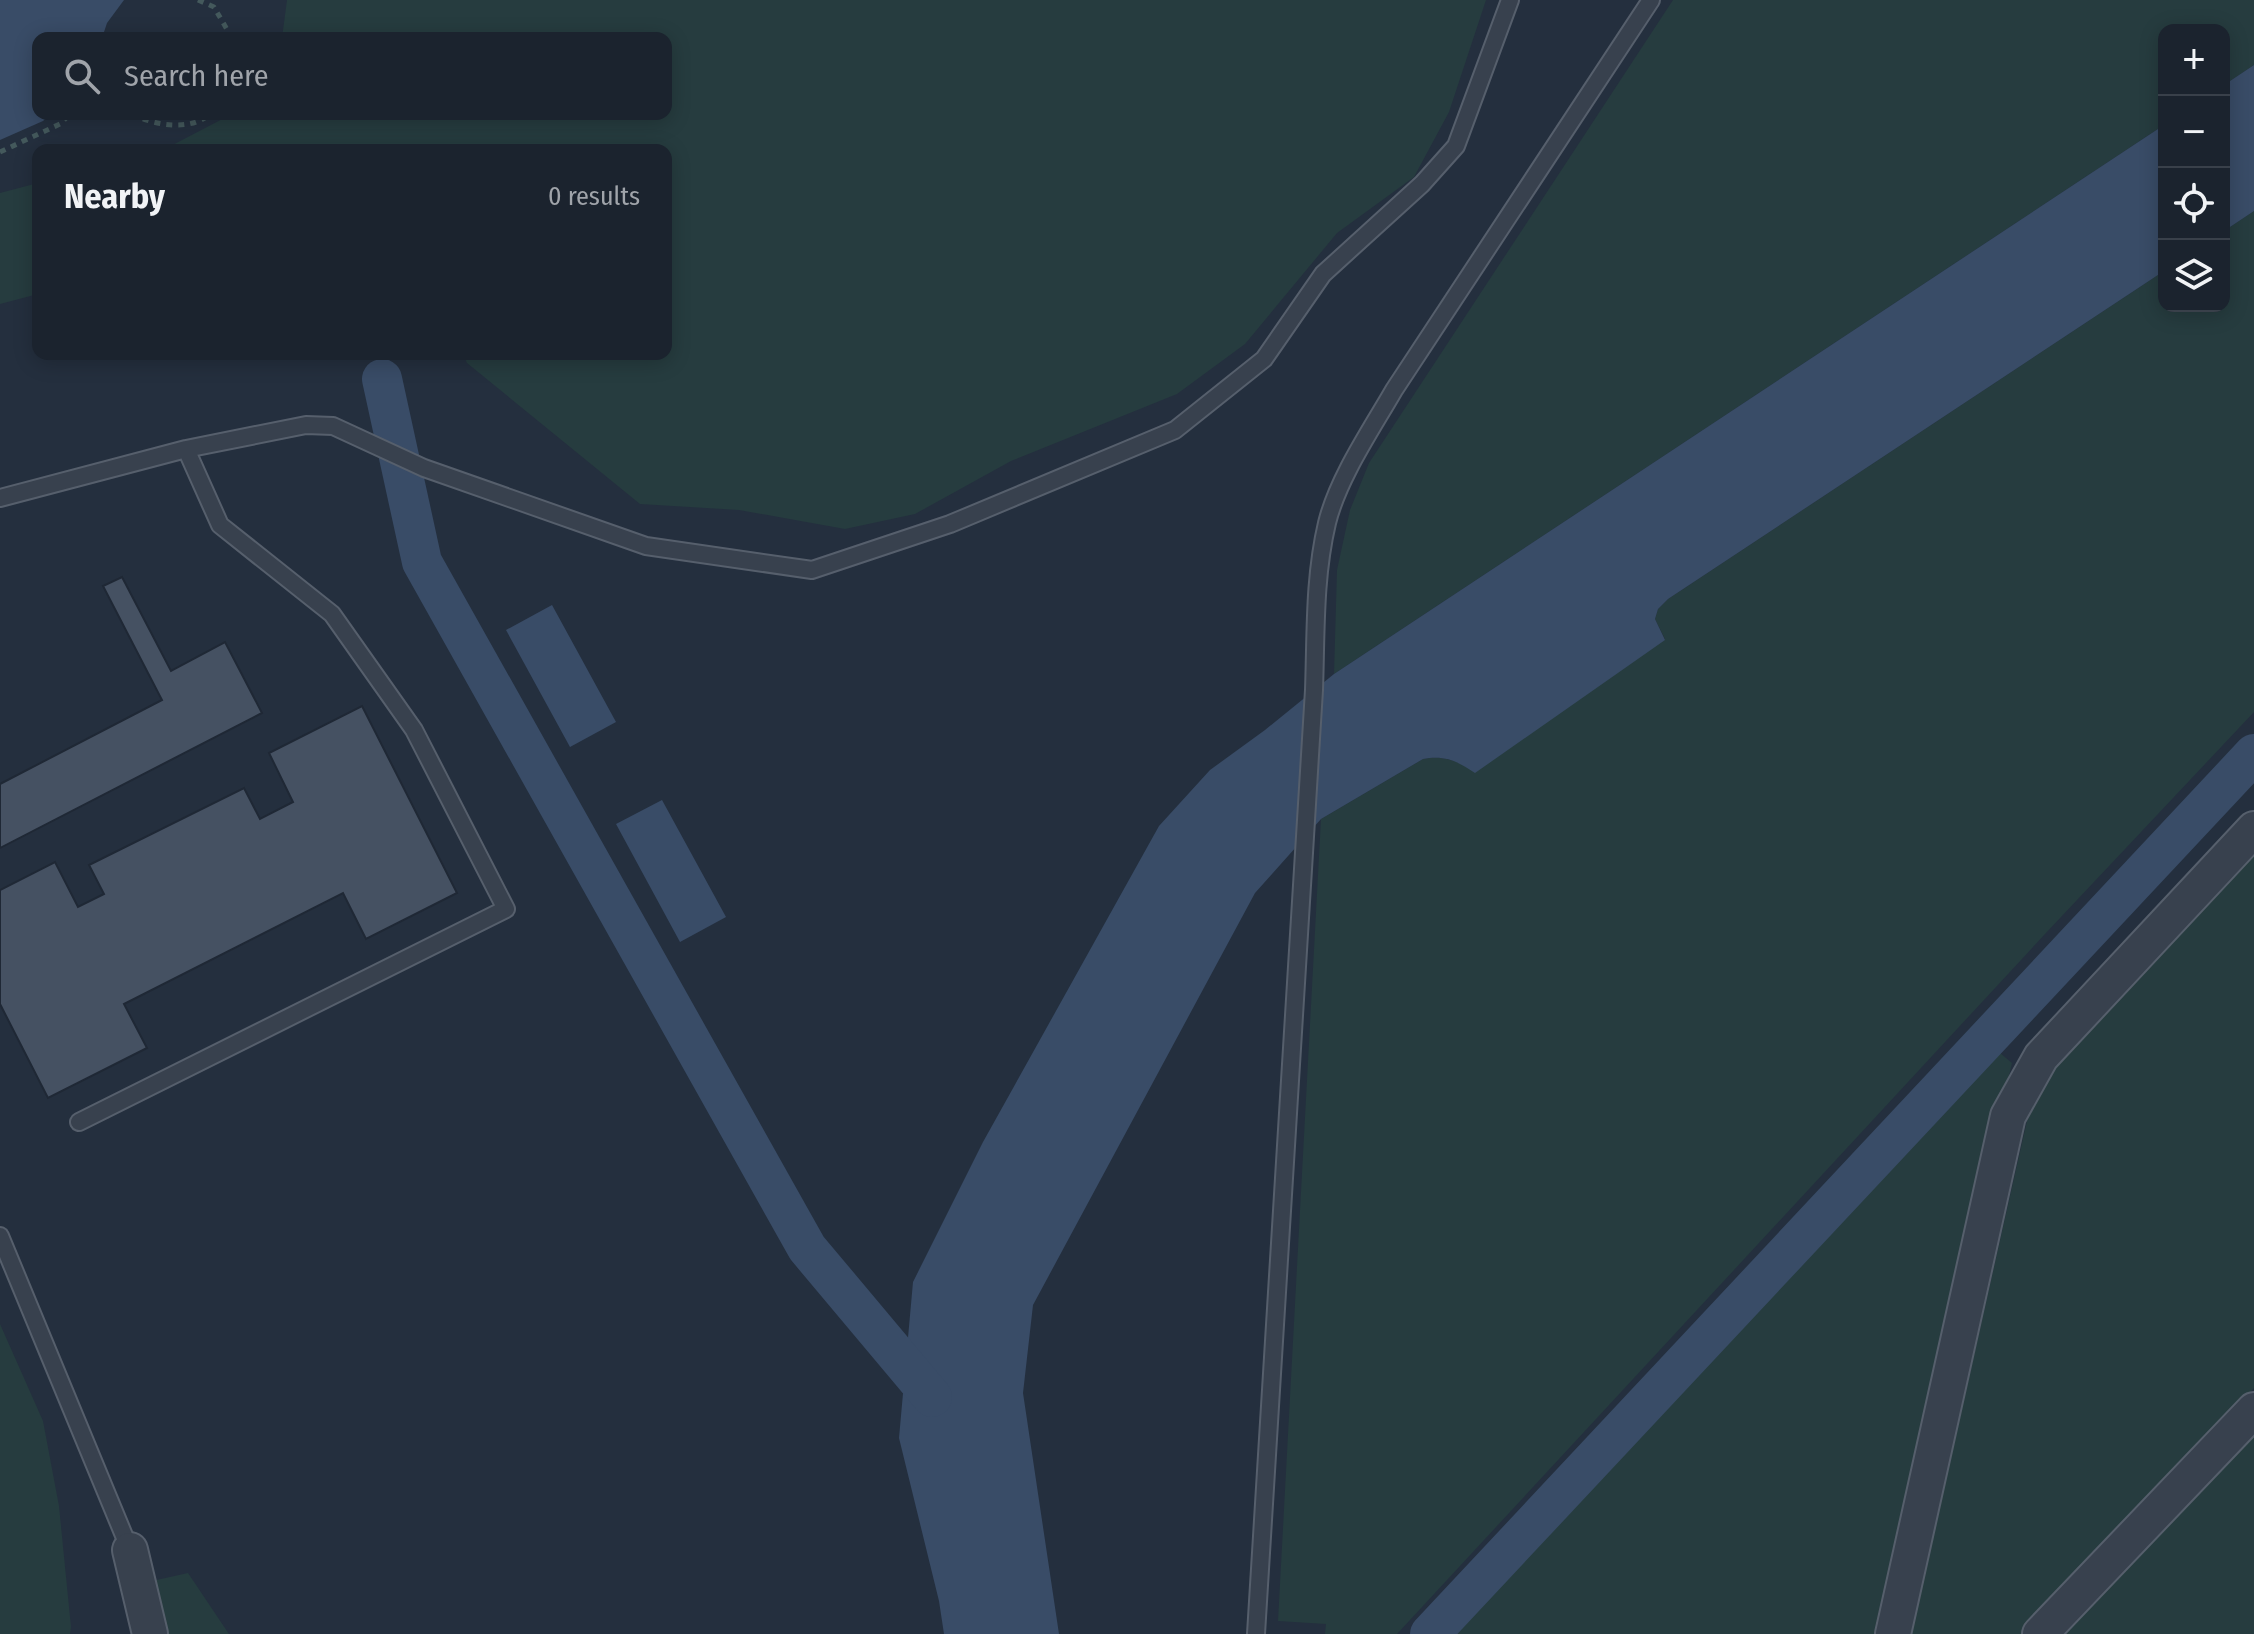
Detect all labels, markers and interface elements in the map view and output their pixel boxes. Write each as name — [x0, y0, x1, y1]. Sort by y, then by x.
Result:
map controls — [2158, 24, 2230, 312]
button: + — [2158, 24, 2230, 96]
search box — [32, 32, 672, 120]
icon: search — [60, 54, 104, 98]
text: Search here — [124, 58, 269, 94]
button: − — [2158, 96, 2230, 168]
button: locate — [2158, 168, 2230, 240]
text: Nearby — [64, 176, 165, 217]
text: 0 results — [548, 181, 640, 212]
button: layers — [2158, 240, 2230, 312]

